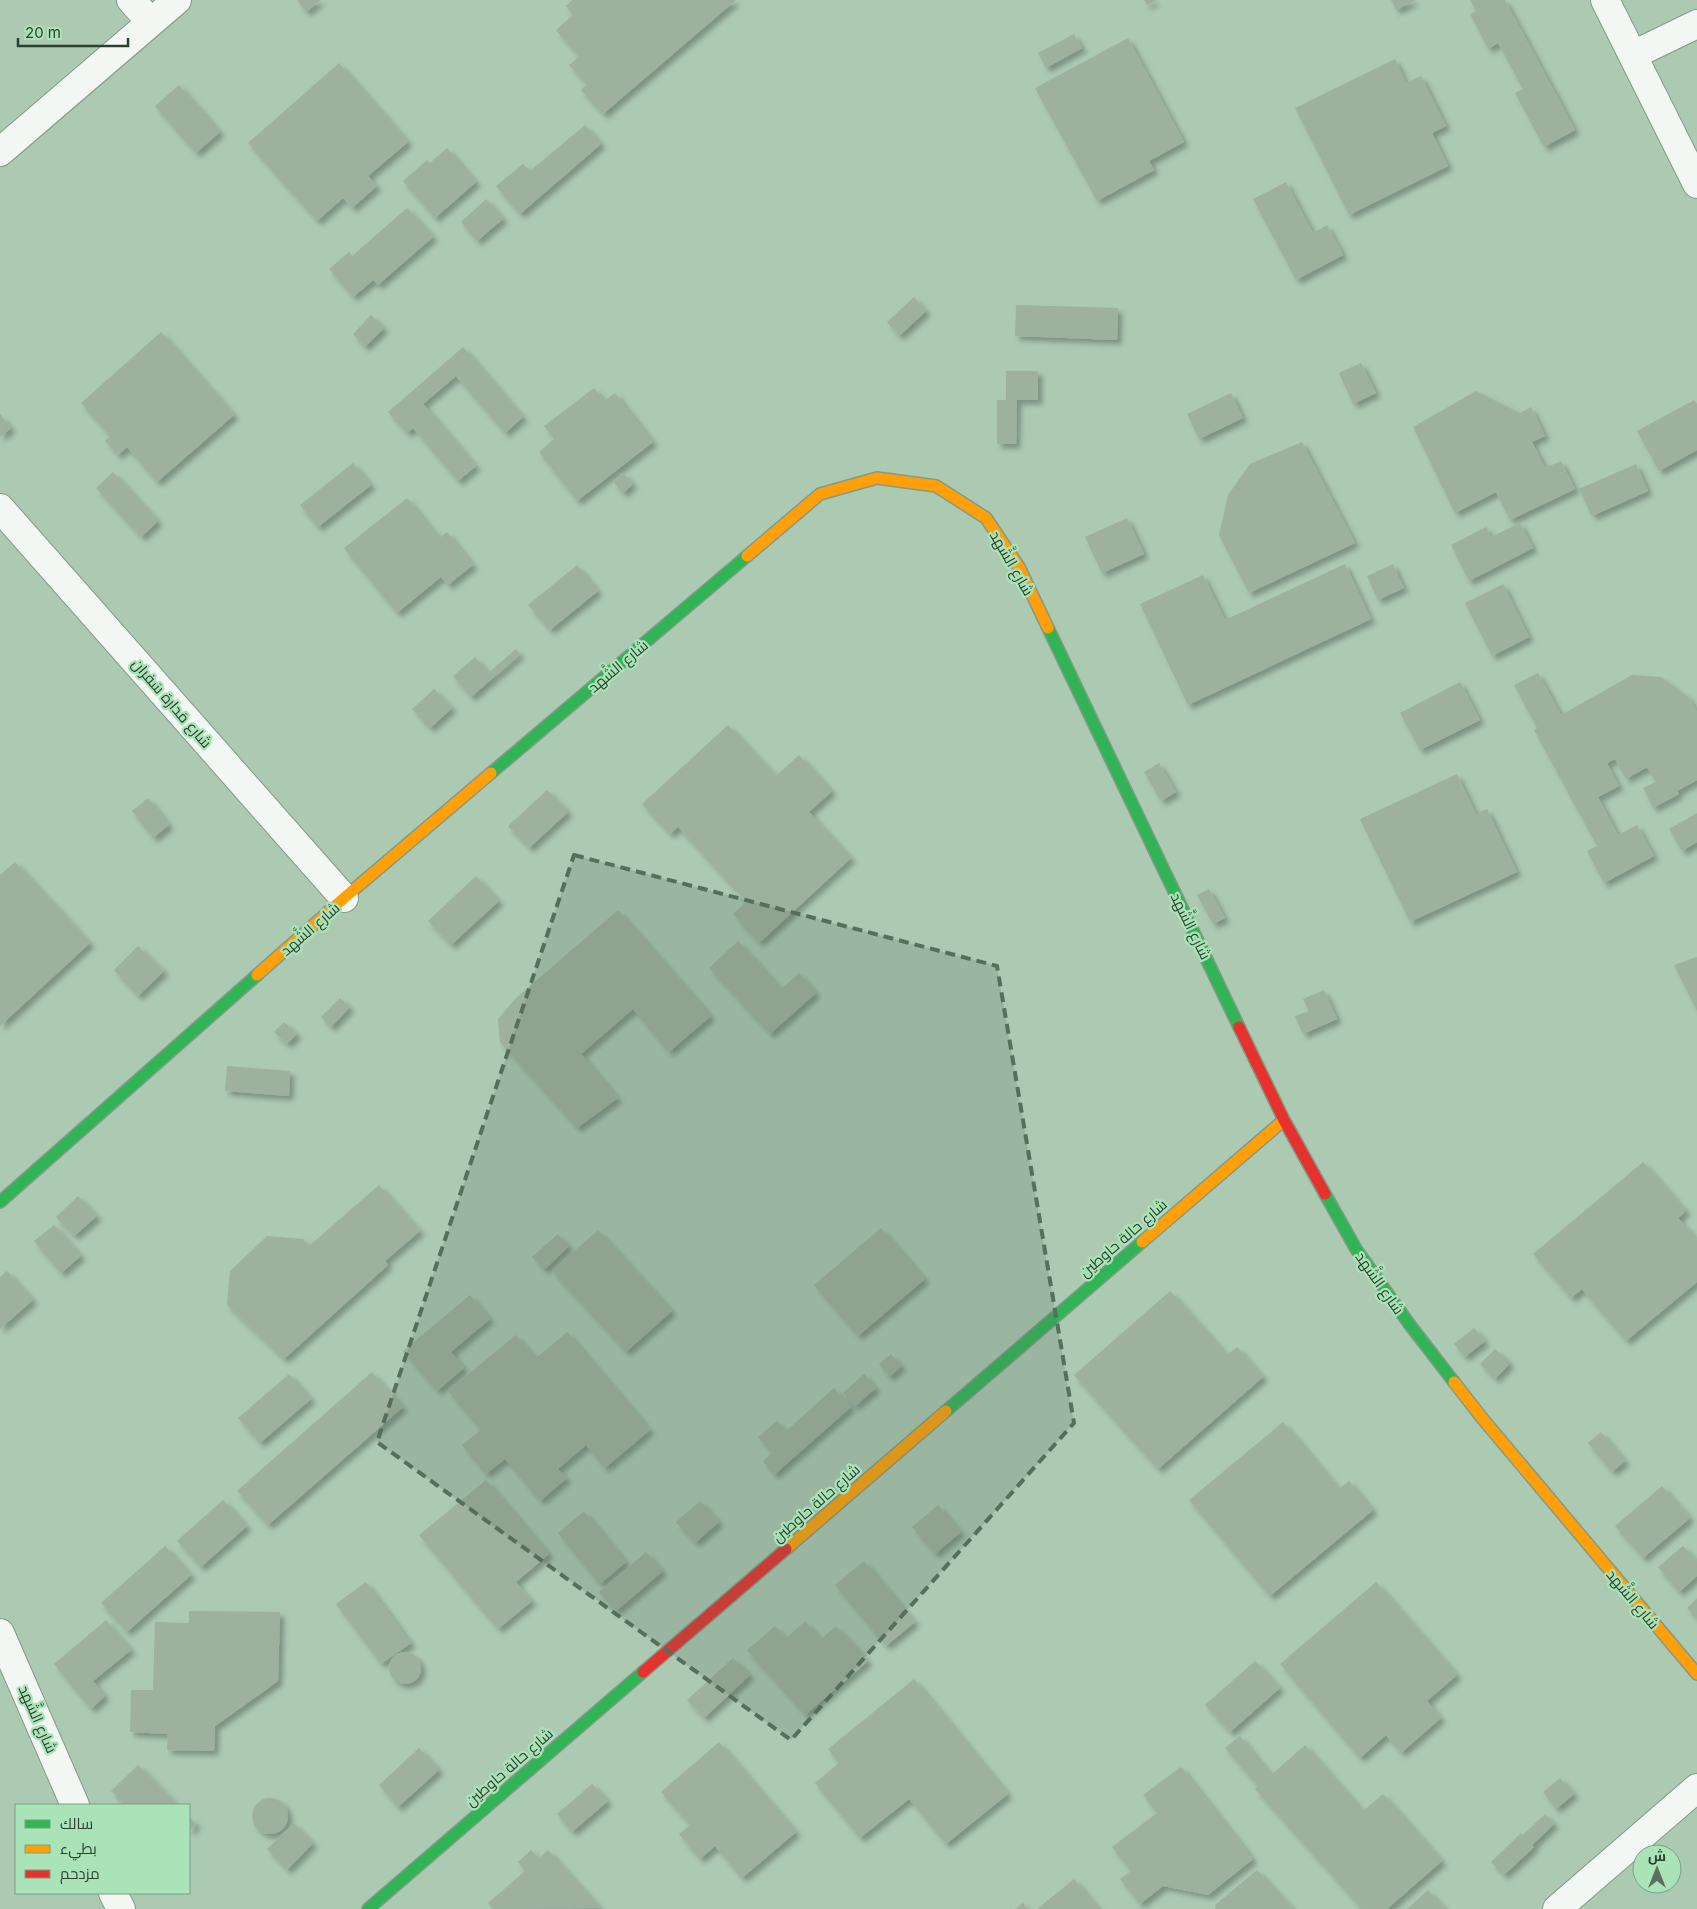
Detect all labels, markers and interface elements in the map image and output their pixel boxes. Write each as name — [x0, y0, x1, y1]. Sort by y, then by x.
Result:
scale bar — [18, 15, 128, 47]
text: 20 m — [25, 23, 61, 42]
street label: شارع الشَّهد — [984, 526, 1040, 600]
street label: شارع الشَّهد — [583, 634, 653, 698]
street label: شارع مَدارة سَفران — [126, 654, 216, 753]
street label: شارع الشَّهد — [1165, 888, 1217, 964]
street label: شارع الشَّهد — [275, 896, 345, 961]
street label: شارع حالة حاوطين — [1075, 1195, 1172, 1283]
street label: شارع الشَّهد — [1350, 1247, 1410, 1319]
street label: شارع حالة حاوطين — [768, 1460, 865, 1548]
street label: شارع الشَّهد — [1601, 1564, 1665, 1634]
street label: شارع الشَّهد — [13, 1681, 63, 1757]
street label: شارع حالة حاوطين — [461, 1724, 558, 1812]
legend — [15, 1804, 190, 1894]
text: سالك — [60, 1814, 93, 1833]
text: بطيء — [60, 1839, 97, 1861]
north arrow — [1632, 1844, 1682, 1894]
text: ش — [1648, 1847, 1666, 1865]
text: مزدحم — [60, 1864, 100, 1884]

